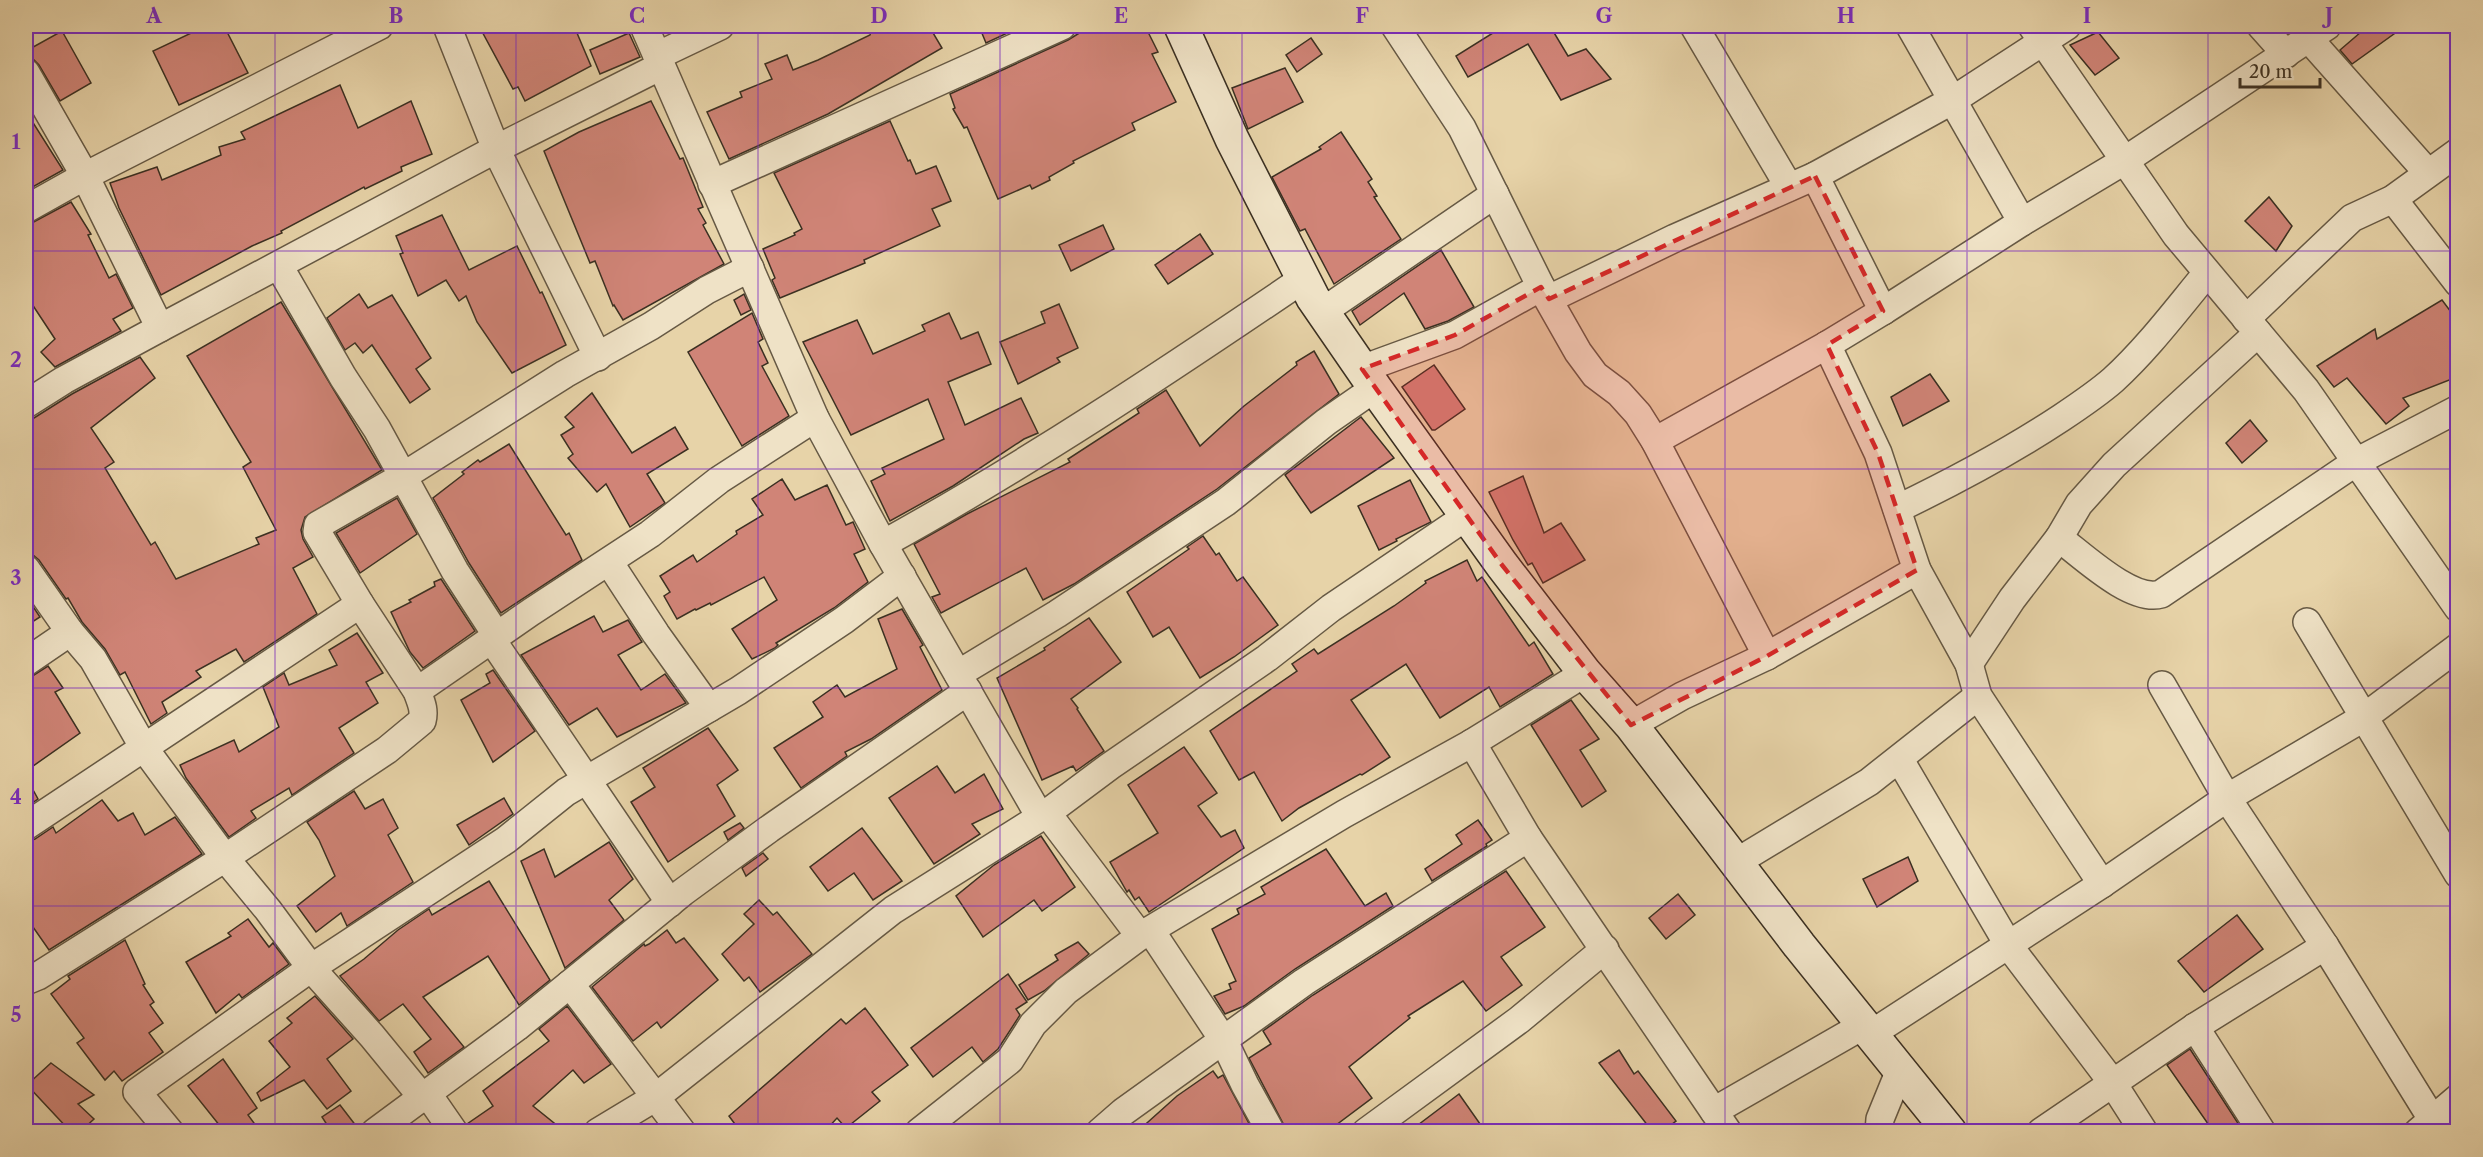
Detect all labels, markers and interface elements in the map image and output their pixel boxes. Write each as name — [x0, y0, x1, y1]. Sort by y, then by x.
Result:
text: A — [145, 4, 162, 28]
text: B — [389, 4, 404, 28]
text: C — [629, 4, 645, 28]
text: D — [870, 4, 888, 28]
text: E — [1114, 4, 1128, 28]
text: F — [1355, 4, 1369, 28]
text: G — [1596, 4, 1613, 28]
text: H — [1837, 4, 1855, 28]
text: I — [2083, 4, 2091, 28]
text: J — [2321, 4, 2333, 28]
scale bar — [2240, 51, 2320, 89]
text: 20 m — [2249, 61, 2293, 83]
text: 1 — [12, 130, 21, 154]
text: 2 — [10, 348, 22, 372]
text: 3 — [10, 566, 22, 590]
text: 4 — [10, 785, 22, 809]
text: 5 — [10, 1003, 22, 1027]

